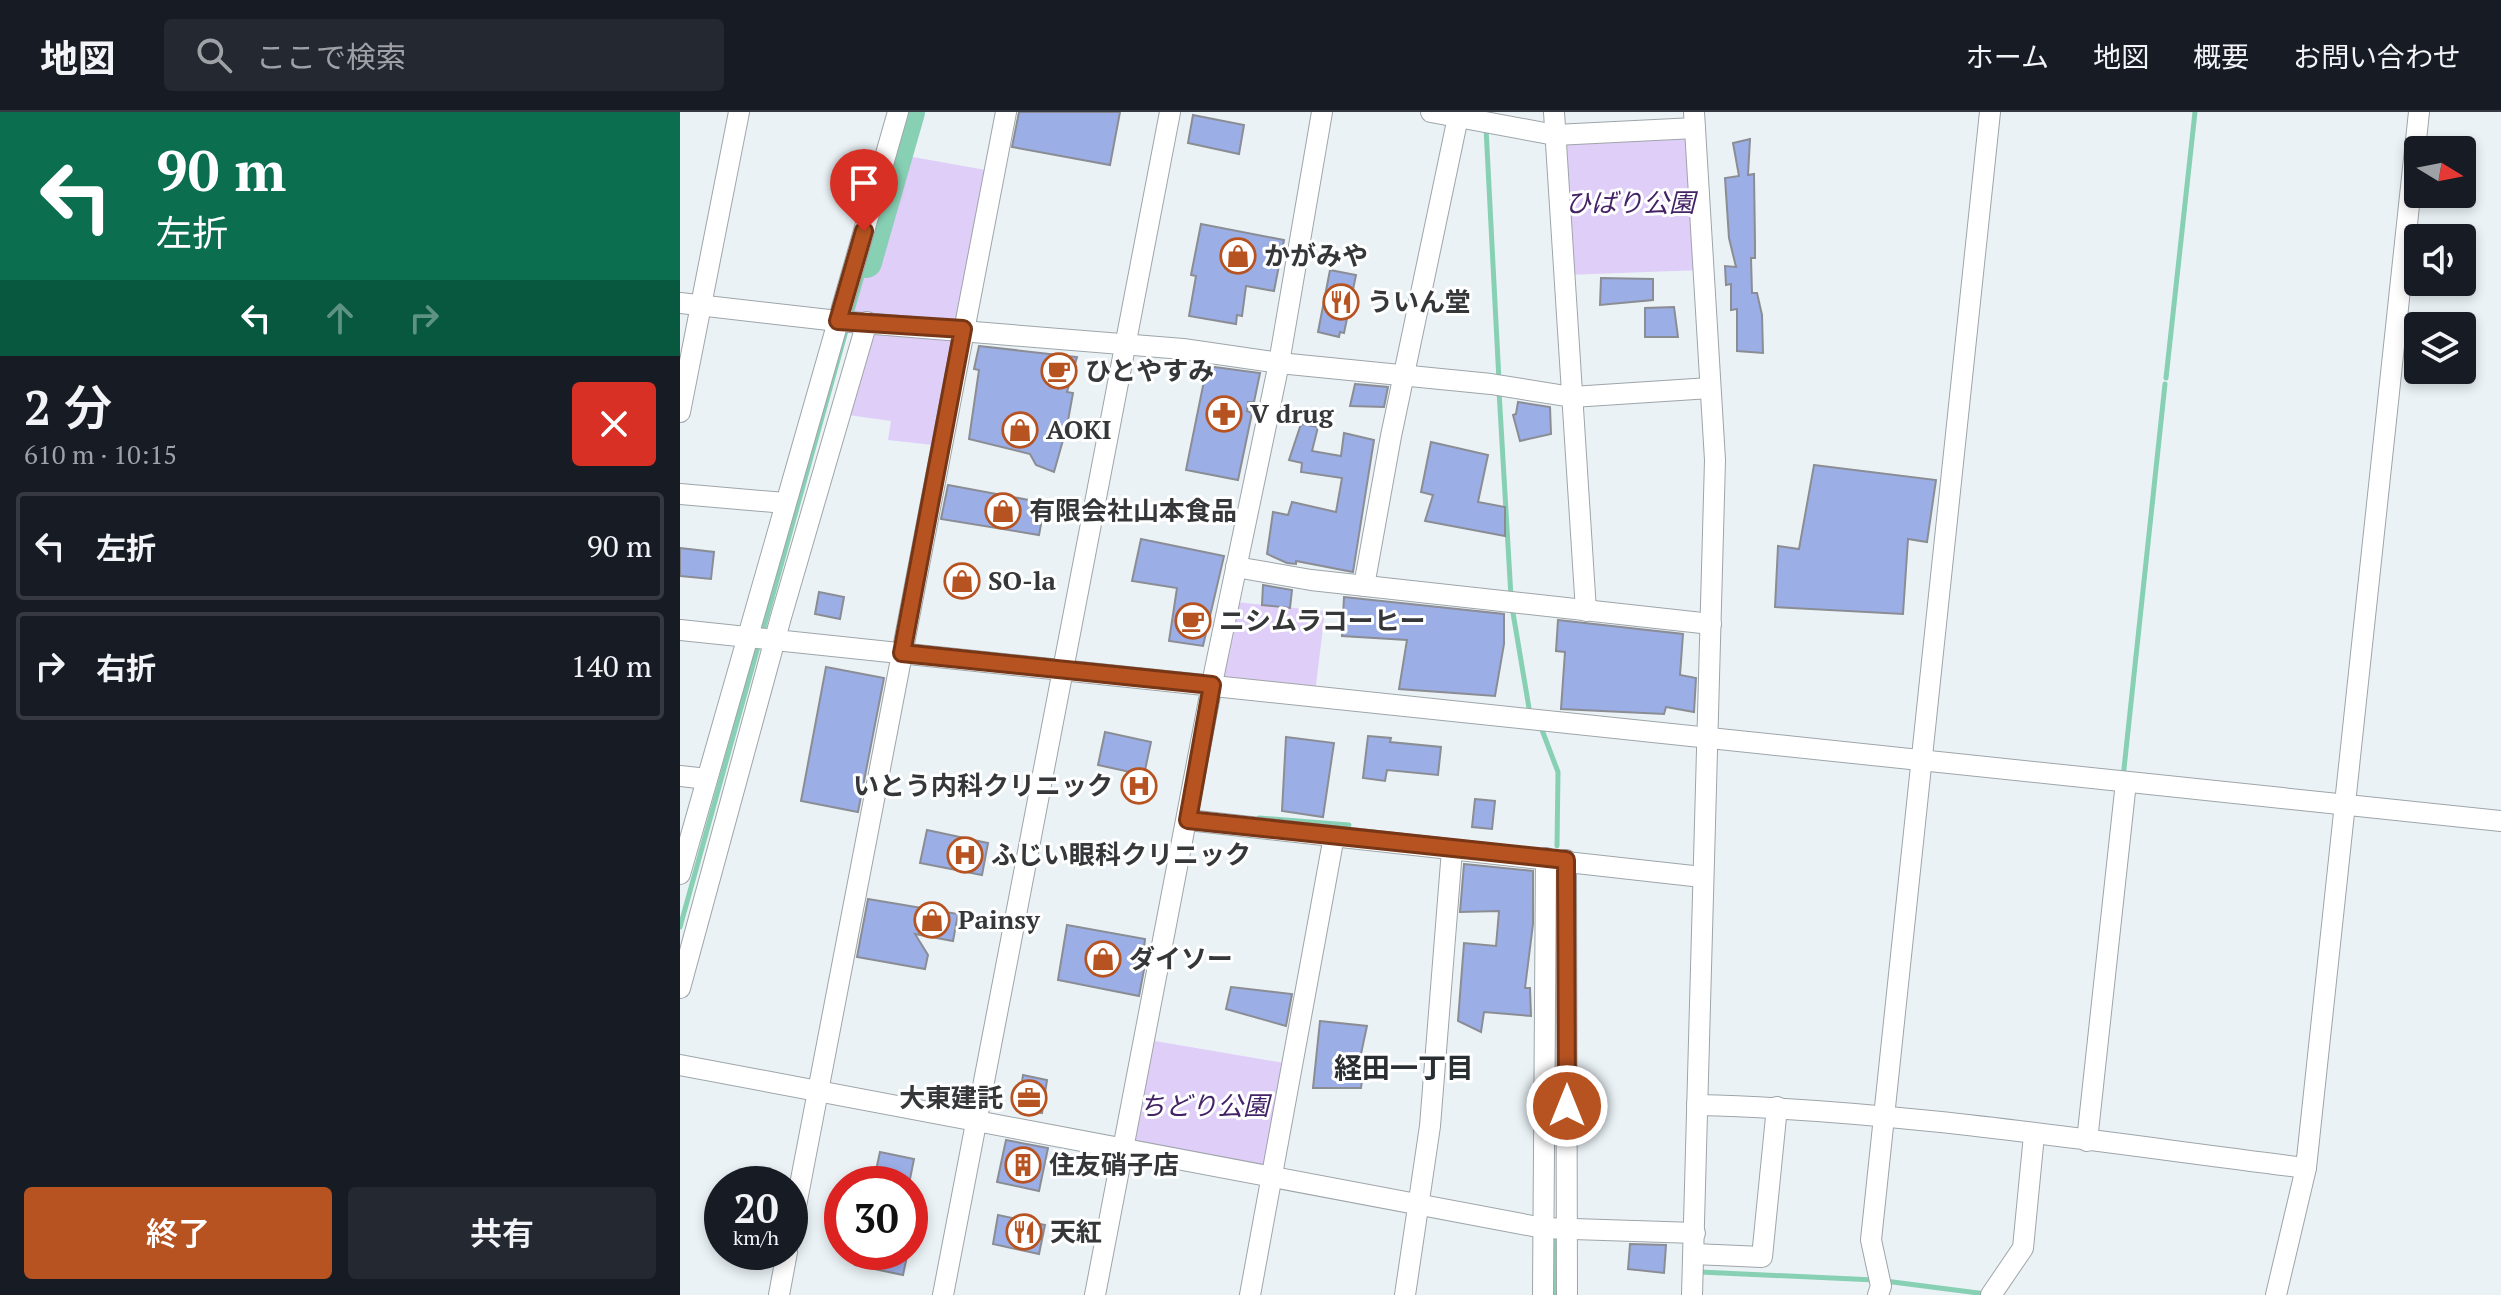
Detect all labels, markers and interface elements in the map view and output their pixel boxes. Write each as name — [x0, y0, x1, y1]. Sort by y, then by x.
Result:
search box — [164, 19, 724, 91]
text: 地図 — [40, 33, 116, 83]
icon: search — [192, 33, 236, 77]
text: ここで検索 — [256, 37, 406, 77]
text: ホーム — [1966, 38, 2049, 75]
text: 地図 — [2093, 38, 2149, 75]
text: 概要 — [2193, 38, 2249, 75]
text: お問い合わせ — [2293, 38, 2461, 75]
text: 90 m — [156, 133, 286, 207]
north arrow — [2404, 136, 2476, 208]
map controls — [2404, 136, 2476, 384]
icon: left — [24, 144, 128, 248]
pin — [830, 149, 898, 231]
icon: arrive — [842, 161, 886, 205]
park label: ひばり公園 — [1565, 185, 1699, 219]
text: 左折 — [156, 209, 228, 256]
button: sound — [2404, 224, 2476, 296]
shop icon: かがみや — [1219, 237, 1257, 275]
place label: かがみや — [1264, 238, 1368, 272]
restaurant icon: ういん堂 — [1322, 283, 1360, 321]
place label: ういん堂 — [1367, 284, 1471, 318]
icon: left — [234, 296, 278, 340]
icon: ahead — [318, 296, 362, 340]
icon: right — [402, 296, 446, 340]
button: layers — [2404, 312, 2476, 384]
cafe icon: ひとやすみ — [1040, 352, 1078, 390]
place label: ひとやすみ — [1085, 353, 1214, 387]
text: 2 分 — [24, 375, 112, 439]
button: close — [572, 382, 656, 466]
pharmacy icon: V drug — [1205, 395, 1243, 433]
place label: V drug — [1250, 396, 1335, 430]
shop icon: AOKI — [1001, 411, 1039, 449]
place label: AOKI — [1046, 412, 1111, 446]
text: 610 m · 10:15 — [24, 437, 177, 471]
shop icon: 有限会社山本食品 — [984, 492, 1022, 530]
place label: 有限会社山本食品 — [1029, 493, 1237, 527]
icon: left — [28, 524, 72, 568]
text: 90 m — [587, 526, 652, 566]
text: 左折 — [96, 528, 156, 568]
shop icon: SO-la — [943, 562, 981, 600]
place label: SO-la — [988, 563, 1057, 597]
cafe icon: ニシムラコーヒー — [1174, 602, 1212, 640]
place label: ニシムラコーヒー — [1219, 603, 1426, 637]
icon: right — [28, 644, 72, 688]
text: 140 m — [571, 646, 652, 686]
text: 右折 — [96, 648, 156, 688]
hospital icon: いとう内科クリニック — [1120, 767, 1158, 805]
place label: いとう内科クリニック — [853, 768, 1113, 802]
hospital icon: ふじい眼科クリニック — [946, 836, 984, 874]
place label: ふじい眼科クリニック — [991, 837, 1251, 871]
shop icon: Painsy — [913, 901, 951, 939]
place label: Painsy — [958, 902, 1041, 936]
shop icon: ダイソー — [1084, 940, 1122, 978]
place label: ダイソー — [1129, 941, 1233, 975]
district label: 経田一丁目 — [1334, 1049, 1474, 1086]
position arrow — [1525, 1064, 1609, 1148]
office icon: 大東建託 — [1010, 1079, 1048, 1117]
place label: 大東建託 — [899, 1080, 1003, 1114]
park label: ちどり公園 — [1139, 1088, 1273, 1122]
building icon: 住友硝子店 — [1004, 1146, 1042, 1184]
place label: 住友硝子店 — [1049, 1147, 1179, 1181]
speed limit sign: 30 — [824, 1166, 928, 1270]
text: 20 — [733, 1181, 779, 1234]
button: 終了 — [24, 1187, 332, 1279]
button: 共有 — [348, 1187, 656, 1279]
restaurant icon: 天紅 — [1005, 1213, 1043, 1251]
place label: 天紅 — [1050, 1214, 1102, 1248]
text: km/h — [733, 1224, 779, 1251]

